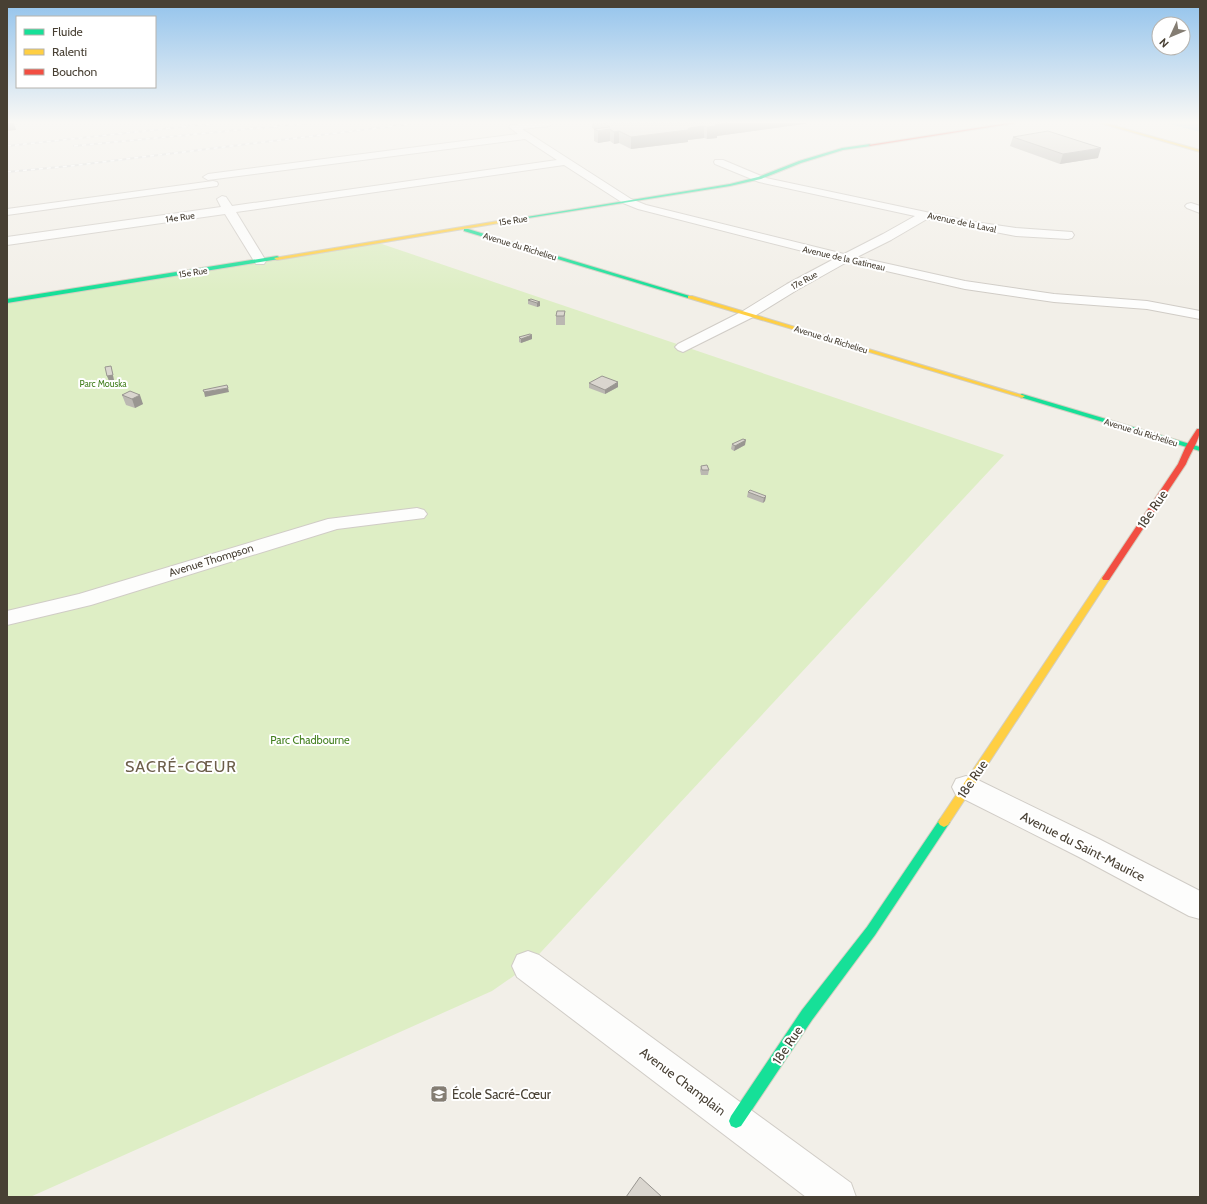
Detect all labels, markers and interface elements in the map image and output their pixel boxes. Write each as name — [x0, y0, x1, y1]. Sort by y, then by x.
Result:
legend — [16, 16, 156, 88]
north arrow — [1151, 16, 1191, 56]
text: Fluide — [52, 24, 83, 39]
text: N — [1156, 35, 1172, 51]
text: Ralenti — [52, 44, 87, 59]
text: Bouchon — [52, 64, 98, 79]
street label: 14e Rue — [165, 209, 196, 224]
street label: Avenue de la Laval — [927, 209, 998, 235]
street label: 15e Rue — [498, 212, 529, 228]
street label: Avenue du Richelieu — [482, 230, 558, 263]
street label: Avenue de la Gatineau — [802, 243, 887, 273]
street label: 15e Rue — [178, 264, 209, 280]
street label: 17e Rue — [789, 268, 819, 292]
street label: Avenue du Richelieu — [793, 323, 869, 356]
park label: Parc Mouska — [79, 378, 127, 389]
street label: Avenue du Richelieu — [1103, 416, 1179, 449]
street label: 18e Rue — [1133, 486, 1171, 531]
street label: Avenue Thompson — [167, 540, 255, 580]
park label: Parc Chadbourne — [270, 733, 350, 747]
street label: 18e Rue — [953, 756, 991, 801]
district label: SACRÉ-CŒUR — [125, 757, 237, 776]
street label: Avenue du Saint-Maurice — [1018, 808, 1148, 885]
street label: 18e Rue — [768, 1022, 806, 1067]
street label: Avenue Champlain — [637, 1043, 729, 1119]
school or university icon: École Sacré-Cœur — [429, 1084, 449, 1104]
place label: École Sacré-Cœur — [452, 1085, 552, 1102]

